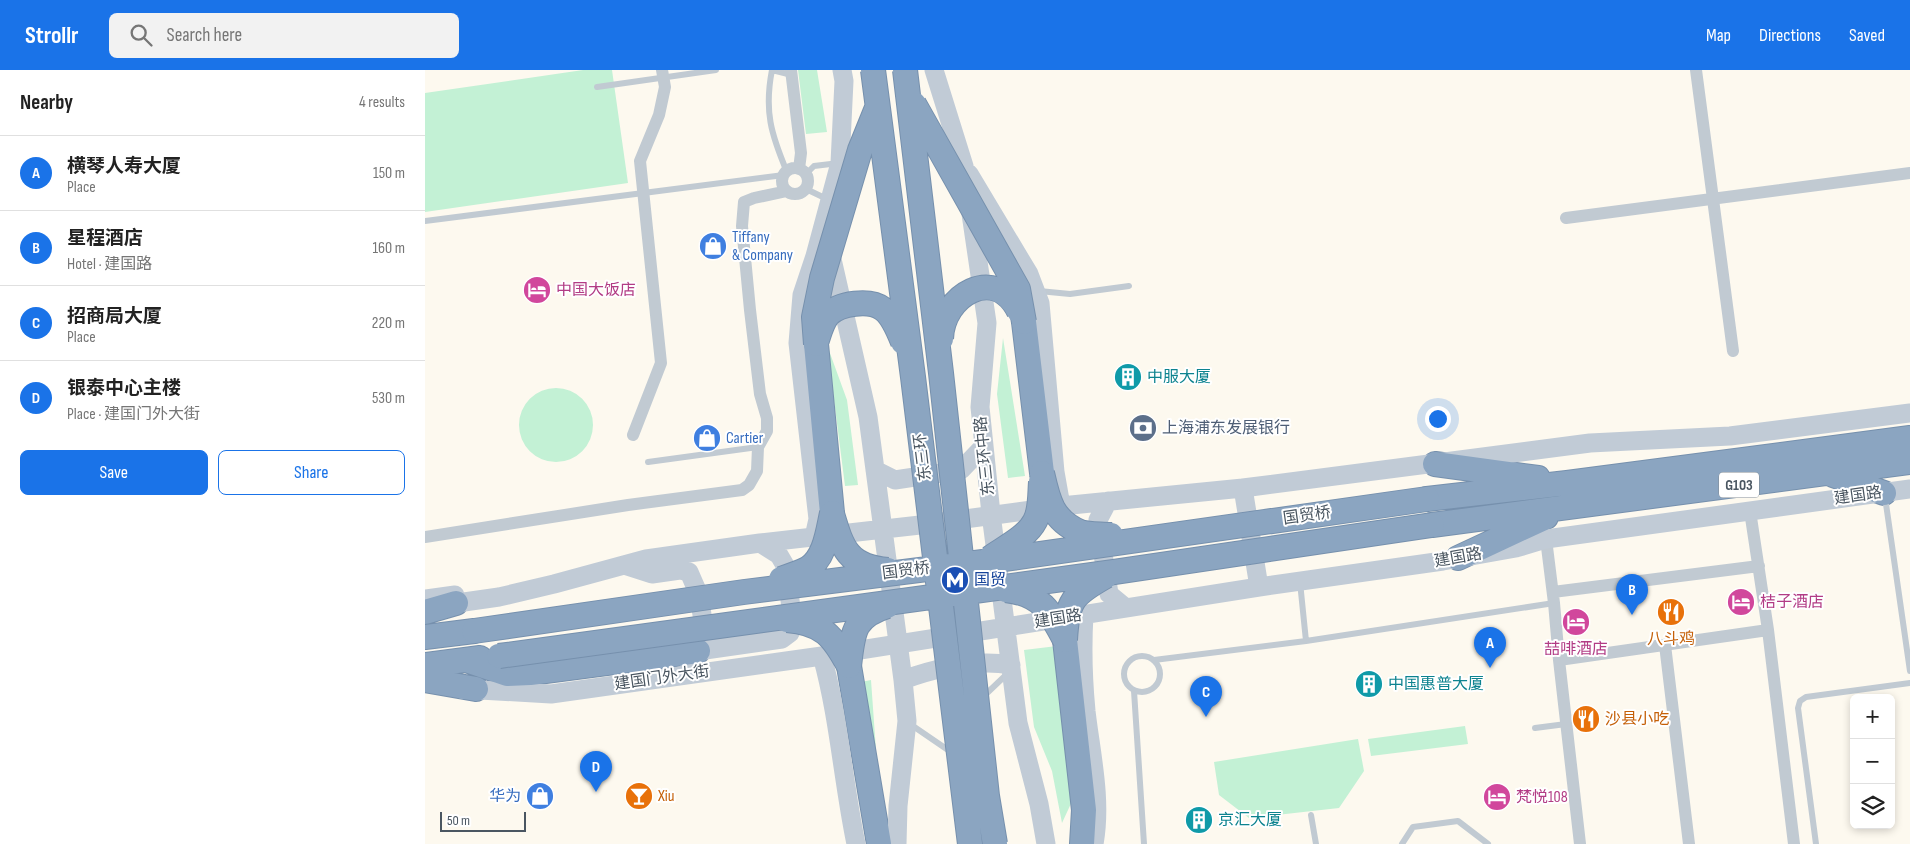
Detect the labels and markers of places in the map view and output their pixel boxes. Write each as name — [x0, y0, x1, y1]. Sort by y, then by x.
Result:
place label: Tiffany & Company — [732, 228, 793, 265]
shop icon: Tiffany & Company — [698, 231, 728, 261]
hotel icon: 中国大饭店 — [522, 275, 552, 305]
place label: 中国大饭店 — [556, 281, 636, 300]
building icon: 中服大厦 — [1113, 362, 1143, 392]
place label: 中服大厦 — [1147, 368, 1211, 387]
bank icon: 上海浦东发展银行 — [1128, 413, 1158, 443]
place label: 上海浦东发展银行 — [1162, 419, 1290, 438]
shop icon: Cartier — [692, 423, 722, 453]
place label: Cartier — [726, 429, 764, 448]
metro station icon: 国贸 — [940, 565, 970, 595]
place label: 国贸 — [974, 571, 1006, 590]
pin: B — [1616, 574, 1648, 615]
hotel icon: 桔子酒店 — [1726, 587, 1756, 617]
place label: 桔子酒店 — [1760, 593, 1824, 612]
restaurant icon: 八斗鸡 — [1656, 597, 1686, 627]
hotel icon: 喆啡酒店 — [1561, 607, 1591, 637]
pin: A — [1474, 627, 1506, 668]
place label: 八斗鸡 — [1647, 630, 1695, 649]
place label: 喆啡酒店 — [1544, 640, 1608, 659]
building icon: 中国惠普大厦 — [1354, 669, 1384, 699]
place label: 中国惠普大厦 — [1388, 675, 1484, 694]
pin: C — [1190, 676, 1222, 717]
restaurant icon: 沙县小吃 — [1571, 704, 1601, 734]
place label: 沙县小吃 — [1605, 710, 1669, 729]
pin: D — [580, 751, 612, 792]
shop icon: 华为 — [525, 781, 555, 811]
bar icon: Xiu — [624, 781, 654, 811]
hotel icon: 梵悦108 — [1482, 782, 1512, 812]
place label: 华为 — [489, 787, 521, 806]
place label: Xiu — [657, 787, 674, 806]
place label: 梵悦108 — [1516, 788, 1568, 807]
building icon: 京汇大厦 — [1184, 805, 1214, 835]
place label: 京汇大厦 — [1218, 811, 1282, 830]

